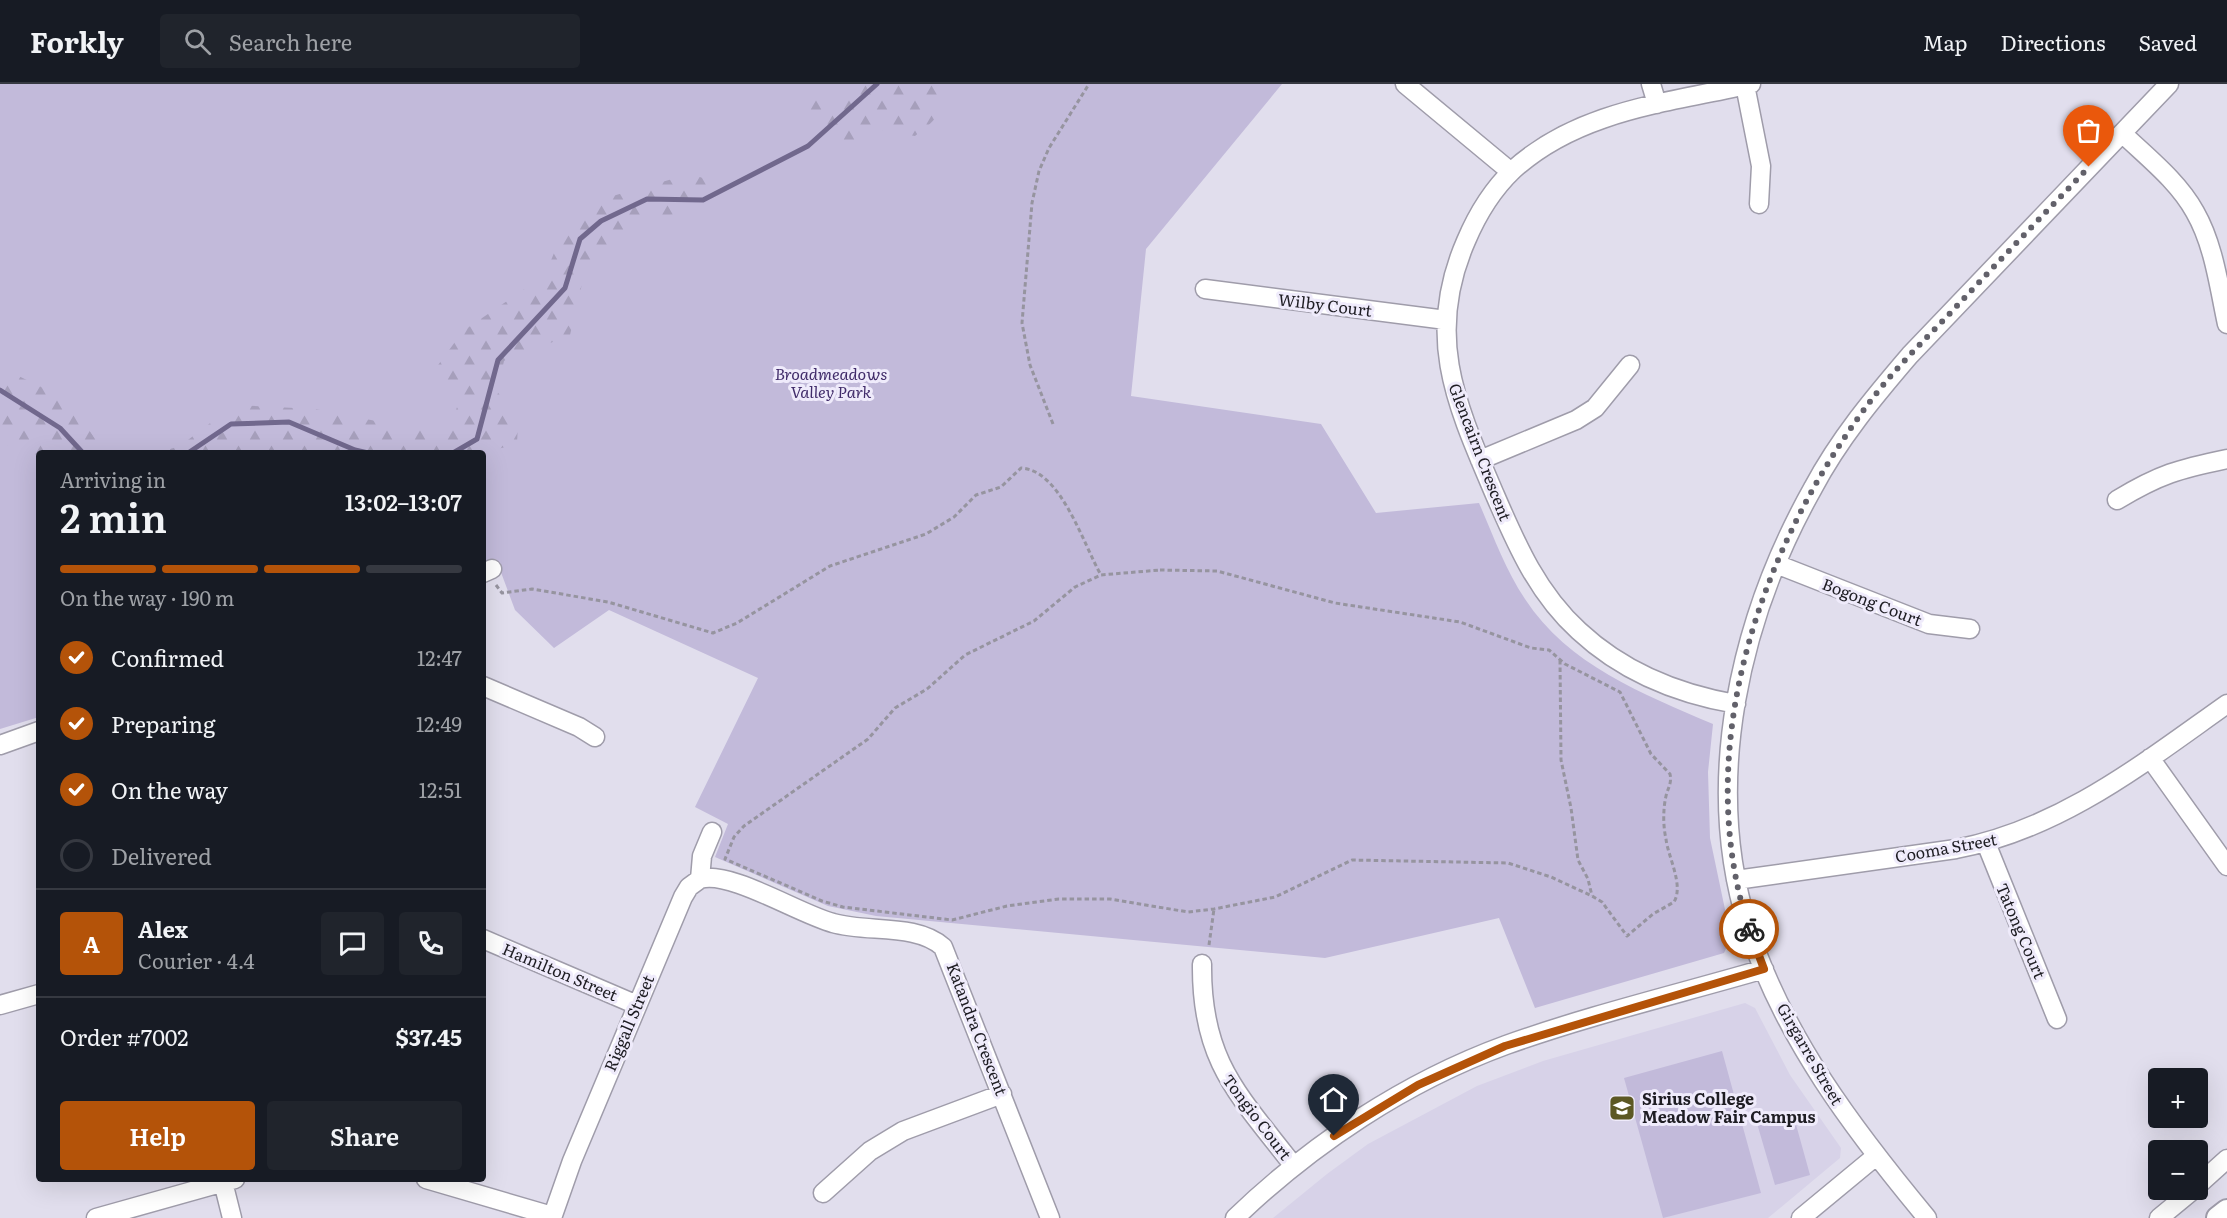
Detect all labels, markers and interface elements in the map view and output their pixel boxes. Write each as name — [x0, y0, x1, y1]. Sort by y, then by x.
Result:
search box — [160, 14, 580, 68]
text: Forkly — [30, 20, 124, 62]
icon: search — [181, 25, 214, 58]
text: Search here — [229, 25, 352, 58]
text: Map — [1923, 26, 1968, 57]
text: Directions — [2001, 26, 2106, 57]
text: Saved — [2139, 26, 2197, 57]
pin — [2063, 105, 2114, 167]
icon: bag — [2072, 114, 2105, 147]
street label: Wilby Court — [1277, 286, 1374, 322]
park label: Broadmeadows Valley Park — [775, 361, 887, 403]
street label: Glencairn Crescent — [1444, 379, 1518, 524]
text: Arriving in — [60, 464, 166, 494]
text: 13:02–13:07 — [345, 485, 462, 518]
text: 2 min — [60, 487, 167, 545]
street label: Bogong Court — [1819, 571, 1926, 631]
text: On the way · 190 m — [60, 582, 234, 612]
icon: check — [60, 641, 93, 674]
text: Confirmed — [111, 641, 224, 674]
text: 12:47 — [417, 642, 462, 672]
icon: check — [60, 707, 93, 740]
text: Preparing — [111, 707, 215, 740]
text: 12:49 — [416, 708, 462, 738]
icon: check — [60, 773, 93, 806]
text: On the way — [111, 773, 228, 806]
text: 12:51 — [419, 774, 462, 804]
street label: Cooma Street — [1893, 826, 1999, 868]
text: Delivered — [111, 839, 212, 872]
street label: Tatong Court — [1991, 879, 2053, 983]
courier — [1719, 899, 1779, 959]
text: Alex — [138, 912, 188, 945]
button: chat — [321, 912, 384, 975]
button: phone — [399, 912, 462, 975]
icon: bike — [1733, 913, 1766, 946]
text: A — [83, 927, 100, 960]
street label: Hamilton Street — [499, 936, 622, 1006]
text: Courier · 4.4 — [138, 945, 255, 975]
street label: Katandra Crescent — [941, 959, 1015, 1099]
street label: Riggall Street — [597, 970, 659, 1075]
street label: Girgarre Street — [1772, 998, 1850, 1109]
text: Order #7002 — [60, 1020, 189, 1053]
text: $37.45 — [396, 1020, 462, 1053]
street label: Tongio Court — [1218, 1068, 1298, 1165]
map controls — [2148, 1068, 2208, 1200]
button: + — [2148, 1068, 2208, 1128]
pin — [1308, 1074, 1359, 1136]
icon: home — [1317, 1083, 1350, 1116]
place label: Sirius College Meadow Fair Campus — [1642, 1086, 1816, 1128]
school or university icon: Sirius College Meadow Fair Campus — [1607, 1093, 1637, 1123]
button: Help — [60, 1101, 255, 1170]
button: Share — [267, 1101, 462, 1170]
button: − — [2148, 1140, 2208, 1200]

